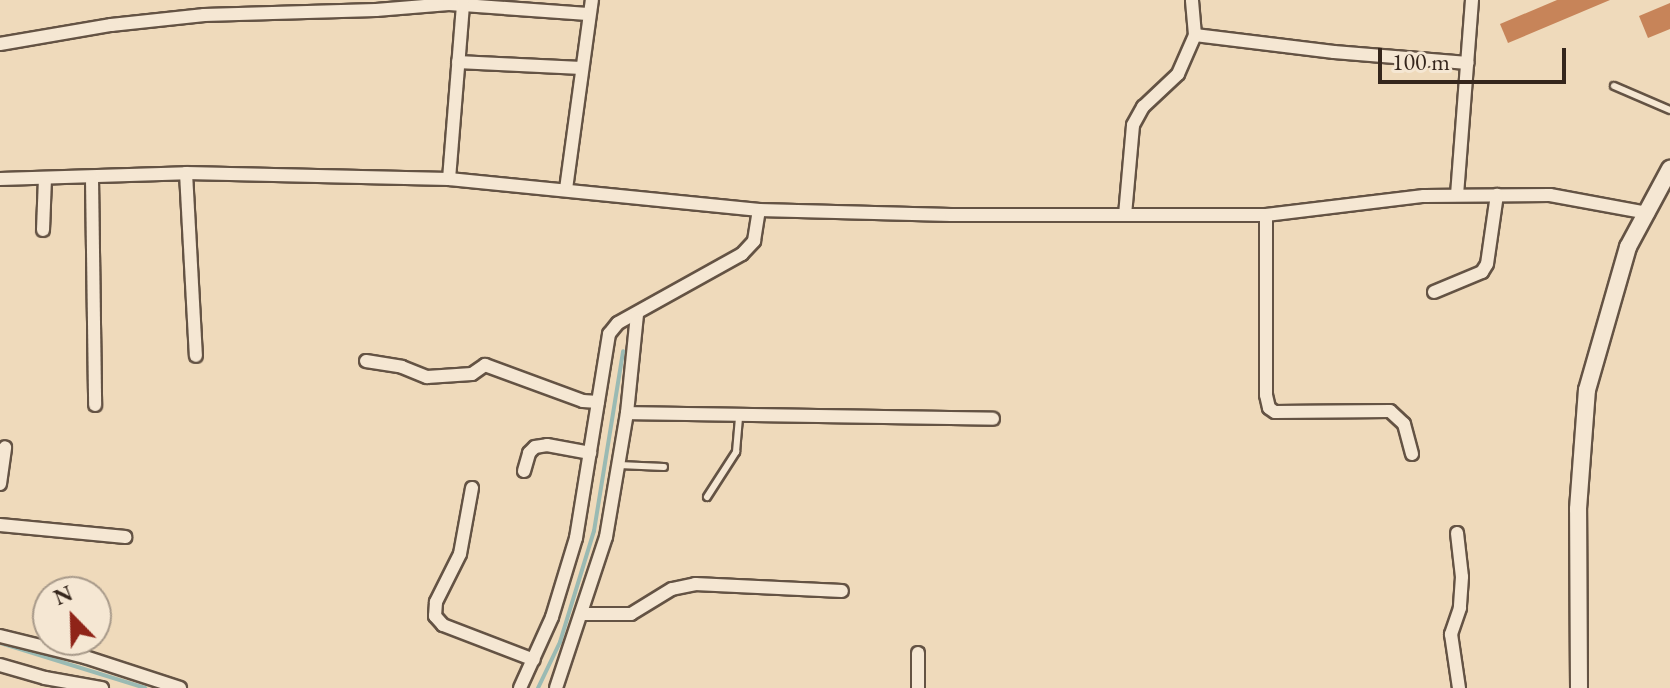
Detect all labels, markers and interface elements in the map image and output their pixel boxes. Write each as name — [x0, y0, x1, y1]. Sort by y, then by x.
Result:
scale bar — [1382, 32, 1570, 82]
text: 100 m — [1392, 46, 1450, 77]
north arrow — [32, 576, 112, 656]
text: N — [49, 578, 77, 612]

